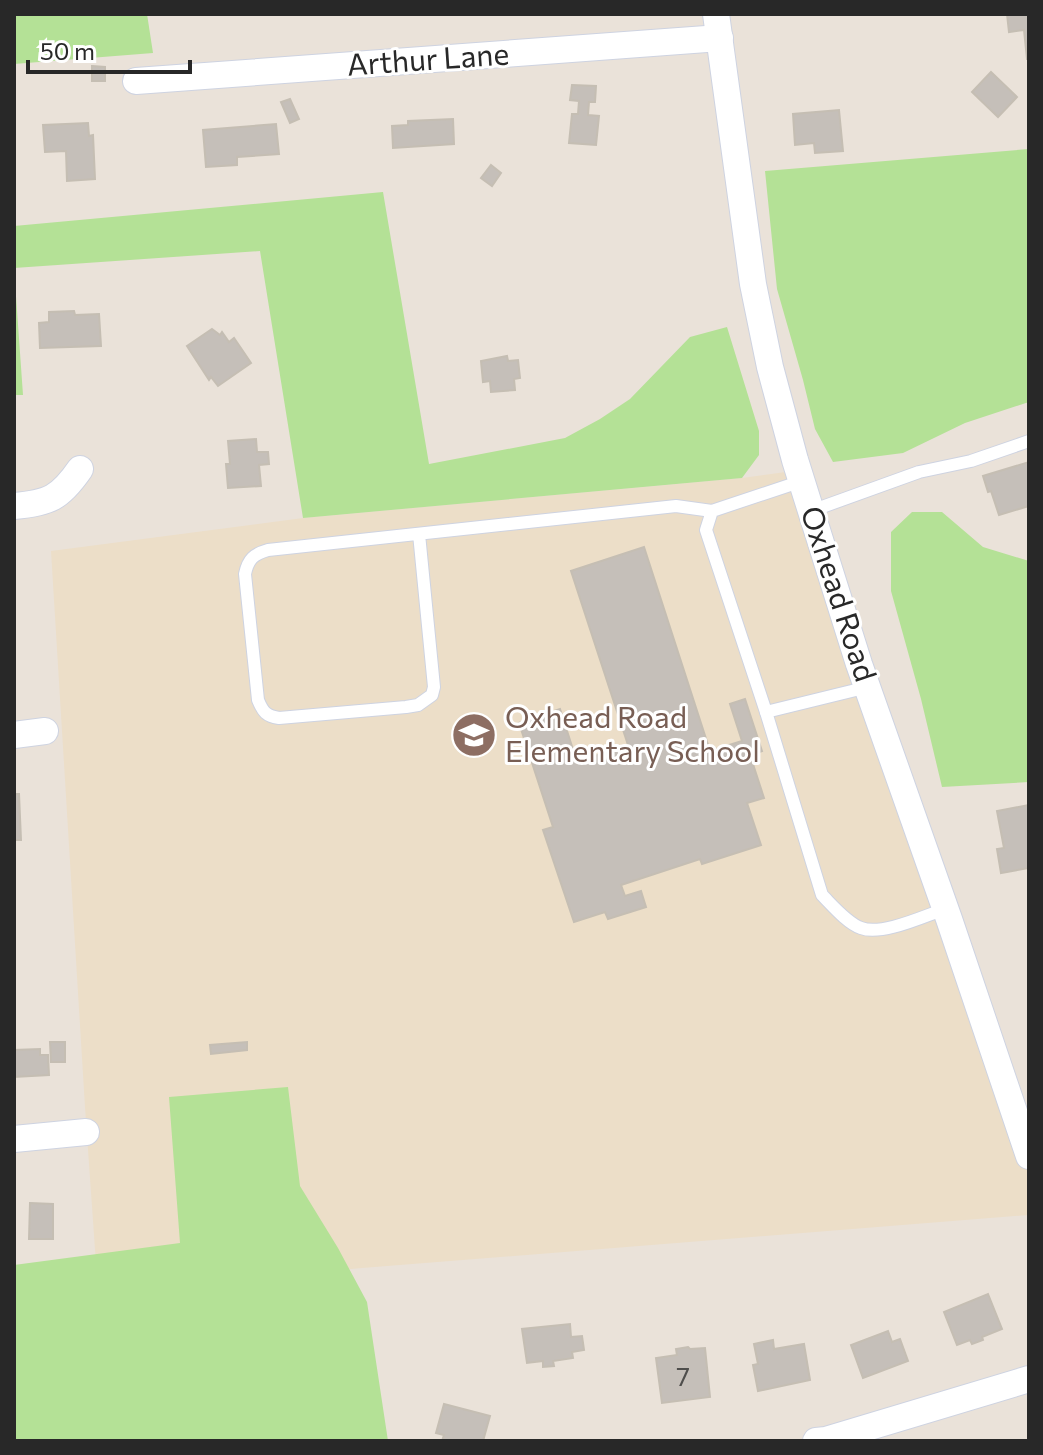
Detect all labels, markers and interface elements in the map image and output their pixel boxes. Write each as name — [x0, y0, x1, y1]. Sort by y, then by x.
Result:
scale bar — [28, 24, 190, 74]
street label: Arthur Lane — [345, 33, 510, 82]
text: 50 m — [40, 36, 95, 65]
street label: Oxhead Road — [795, 501, 886, 685]
place label: Oxhead Road Elementary School — [505, 697, 760, 768]
school or university icon: Oxhead Road Elementary School — [450, 711, 498, 759]
house number: 7 — [676, 1360, 690, 1391]

